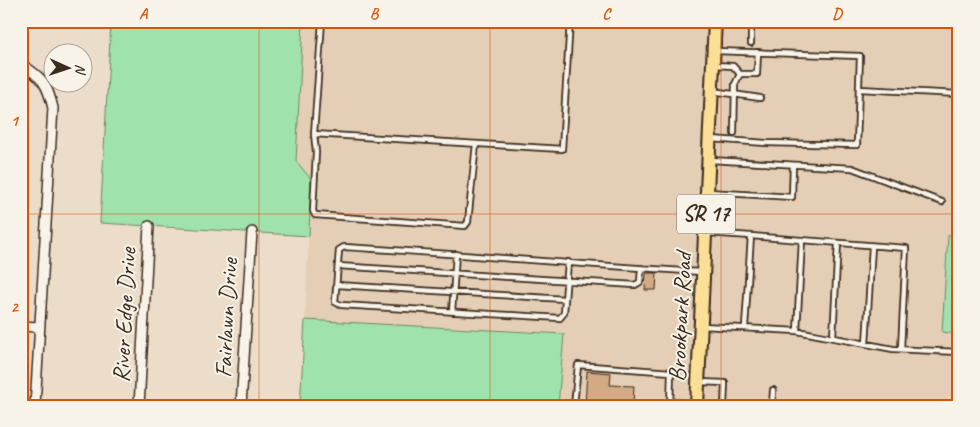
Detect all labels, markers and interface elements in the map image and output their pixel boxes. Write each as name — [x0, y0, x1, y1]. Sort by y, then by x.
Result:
text: A — [139, 4, 149, 24]
text: B — [370, 4, 380, 24]
text: C — [602, 4, 612, 24]
text: D — [832, 4, 843, 24]
north arrow — [42, 42, 92, 92]
text: N — [72, 64, 89, 76]
text: 1 — [10, 111, 19, 131]
road number: SR 17 — [677, 194, 735, 233]
street label: River Edge Drive — [105, 245, 143, 383]
street label: Brookpark Road — [662, 248, 699, 382]
street label: Fairlawn Drive — [208, 255, 244, 378]
text: 2 — [10, 297, 19, 317]

